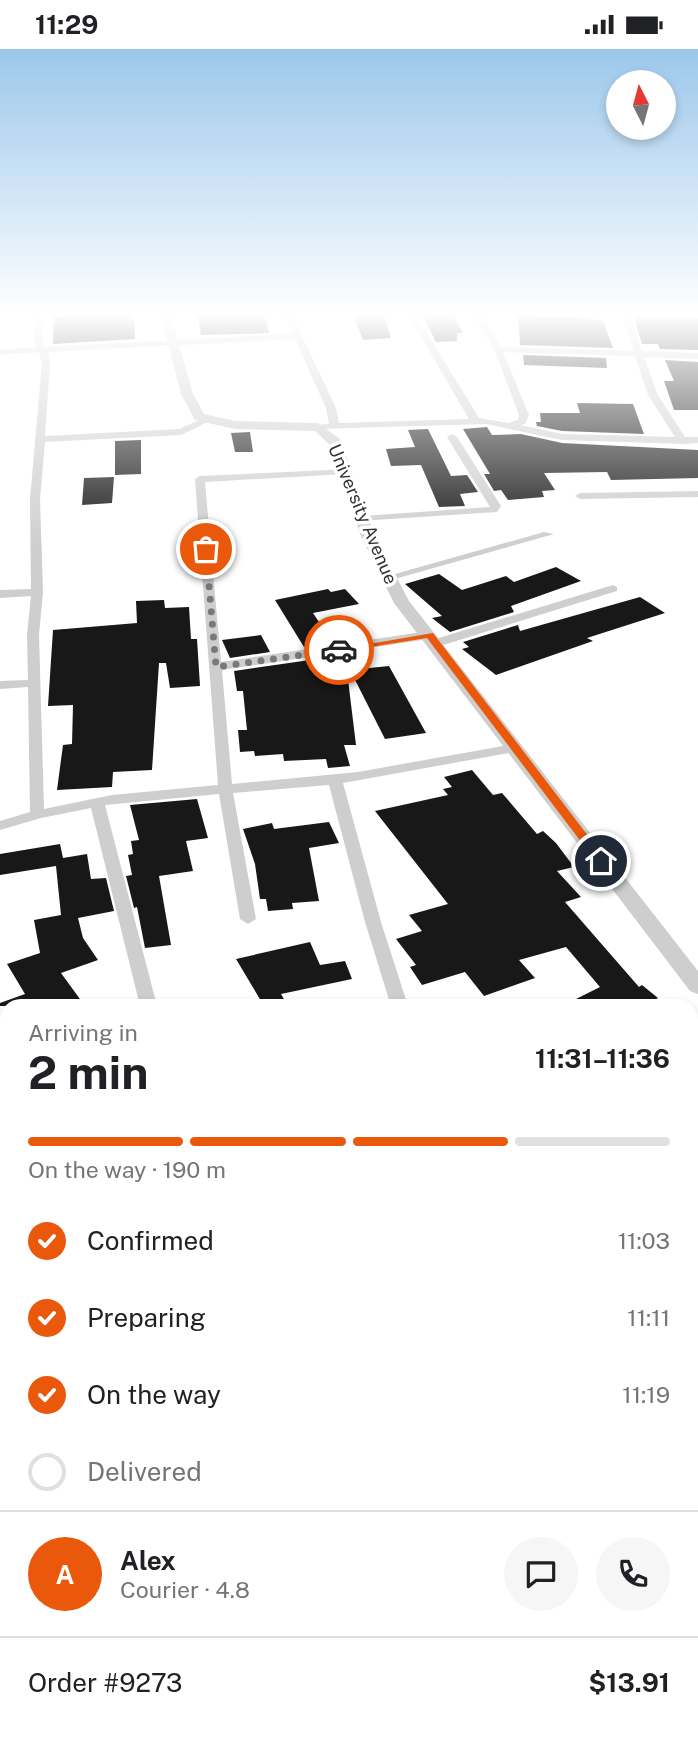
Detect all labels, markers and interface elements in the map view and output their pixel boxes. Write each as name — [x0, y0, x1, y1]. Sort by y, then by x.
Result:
text: 11:29 — [35, 9, 98, 40]
north arrow — [606, 70, 676, 140]
map controls — [606, 70, 676, 140]
street label: University Avenue — [324, 441, 402, 587]
pin — [176, 519, 236, 579]
icon: bag — [187, 530, 225, 568]
courier — [304, 615, 374, 685]
icon: car — [320, 631, 358, 669]
pin — [571, 831, 631, 891]
icon: home — [582, 842, 620, 880]
text: Arriving in — [28, 1019, 138, 1046]
text: 11:31–11:36 — [535, 1043, 670, 1074]
text: 2 min — [28, 1045, 148, 1099]
text: On the way · 190 m — [28, 1156, 226, 1183]
icon: check — [28, 1222, 66, 1260]
text: Confirmed — [87, 1225, 214, 1256]
text: 11:03 — [618, 1227, 670, 1254]
icon: check — [28, 1299, 66, 1337]
text: Preparing — [87, 1302, 206, 1333]
text: 11:11 — [627, 1304, 670, 1331]
icon: check — [28, 1376, 66, 1414]
text: On the way — [87, 1379, 221, 1410]
text: 11:19 — [622, 1381, 670, 1408]
text: Delivered — [87, 1456, 202, 1487]
button: chat — [504, 1537, 578, 1611]
button: phone — [596, 1537, 670, 1611]
text: Alex — [120, 1545, 176, 1576]
text: A — [56, 1559, 74, 1590]
text: Courier · 4.8 — [120, 1576, 250, 1603]
text: Order #9273 — [28, 1667, 182, 1698]
text: $13.91 — [589, 1667, 670, 1698]

